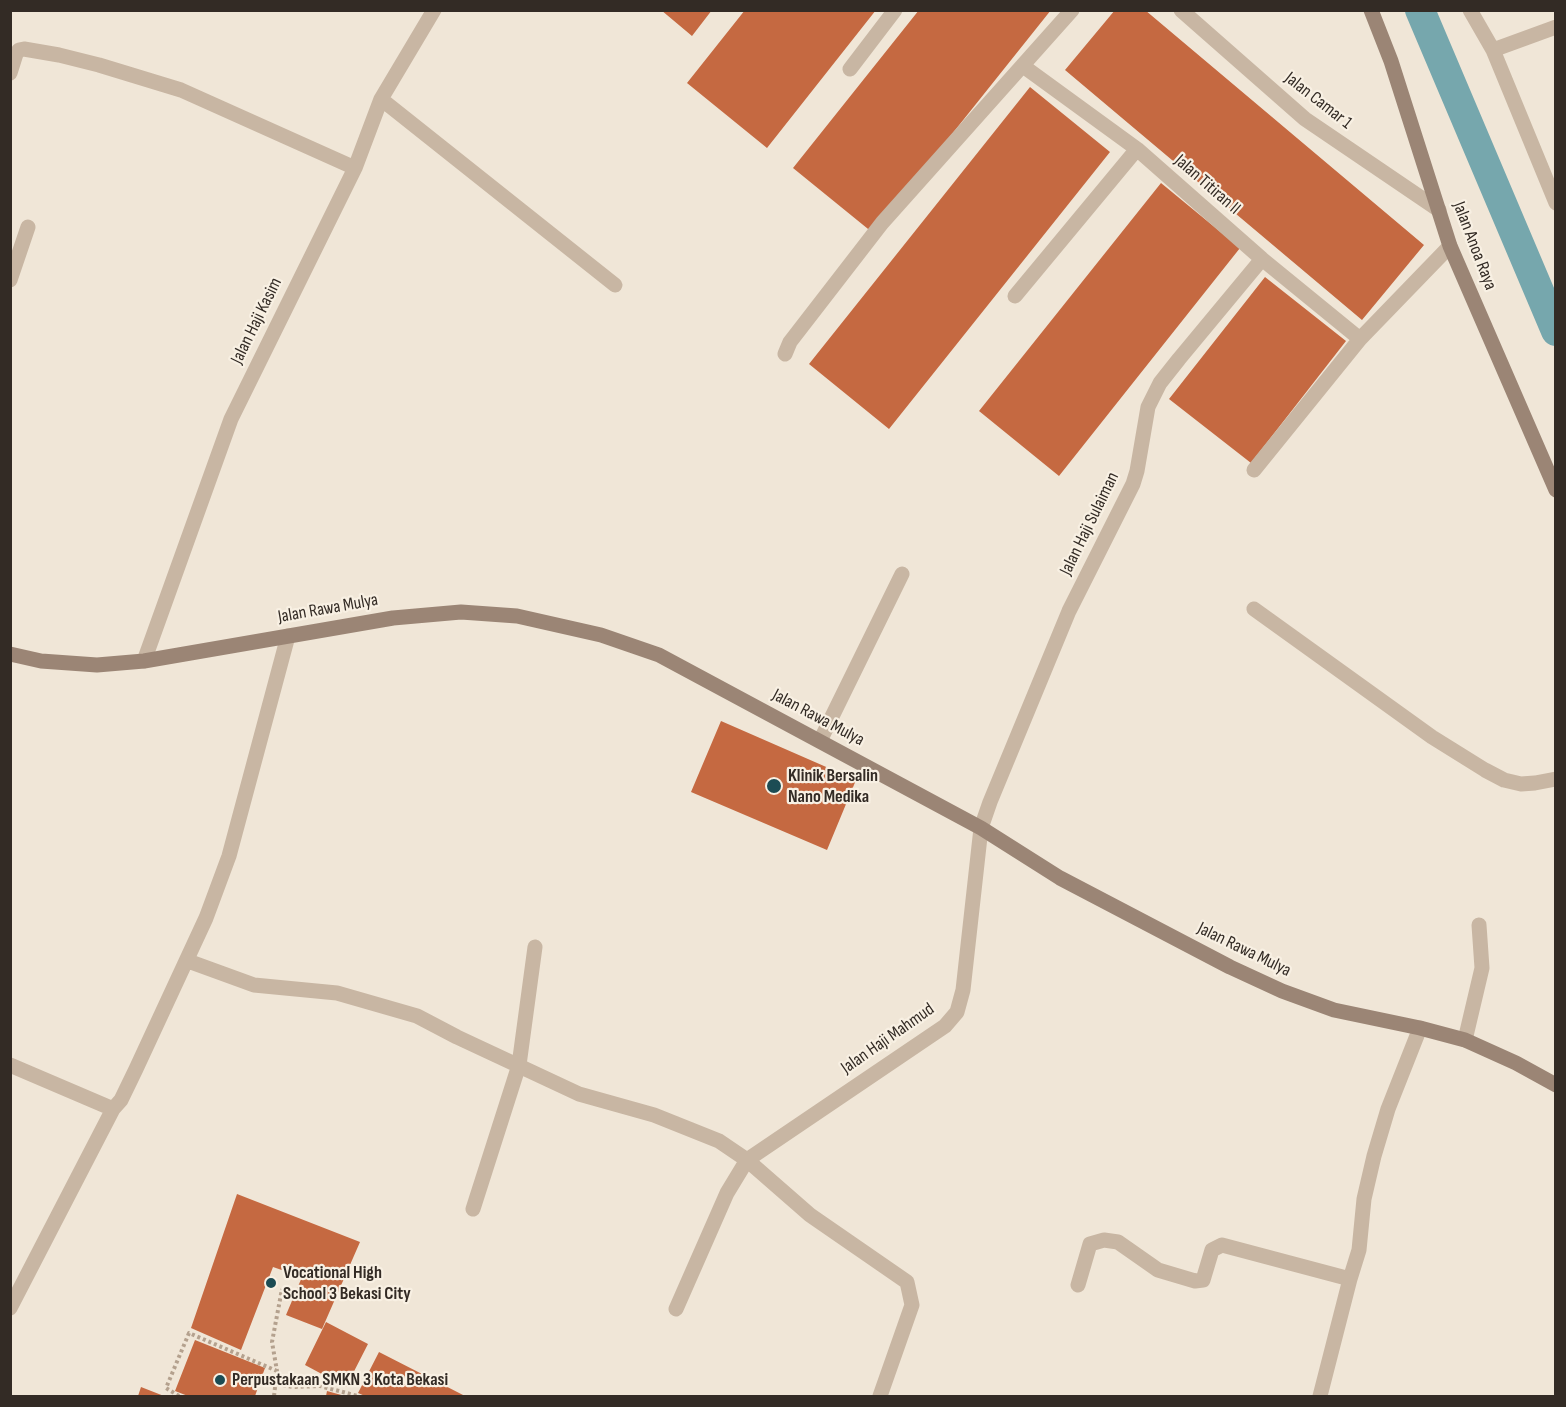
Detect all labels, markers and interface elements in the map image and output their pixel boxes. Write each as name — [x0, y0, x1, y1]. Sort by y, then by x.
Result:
street label: Jalan Camar 1 — [1280, 68, 1356, 134]
street label: Jalan Titiran II — [1169, 150, 1245, 220]
street label: Jalan Anoa Raya — [1447, 199, 1501, 293]
street label: Jalan Haji Kasim — [227, 274, 287, 368]
street label: Jalan Haji Sulaiman — [1056, 469, 1124, 579]
street label: Jalan Rawa Mulya — [276, 590, 380, 628]
street label: Jalan Rawa Mulya — [768, 685, 868, 751]
place label: Klinik Bersalin Nano Medika — [788, 765, 878, 808]
marker: Klinik Bersalin Nano Medika — [765, 777, 783, 795]
street label: Jalan Rawa Mulya — [1194, 918, 1294, 982]
street label: Jalan Haji Mahmud — [837, 999, 939, 1079]
place label: Vocational High School 3 Bekasi City — [283, 1262, 411, 1304]
marker: Vocational High School 3 Bekasi City — [264, 1276, 278, 1290]
place label: Perpustakaan SMKN 3 Kota Bekasi — [232, 1369, 448, 1391]
marker: Perpustakaan SMKN 3 Kota Bekasi — [213, 1373, 227, 1387]

